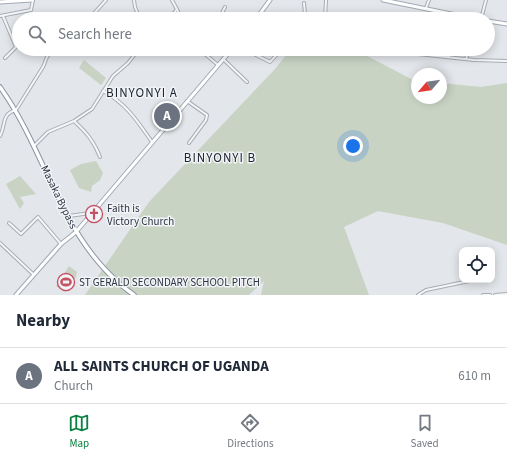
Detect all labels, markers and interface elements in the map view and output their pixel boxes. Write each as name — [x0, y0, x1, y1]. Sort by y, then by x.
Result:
search box — [12, 12, 495, 56]
icon: search — [26, 23, 48, 45]
text: Search here — [58, 24, 132, 45]
north arrow — [411, 68, 447, 104]
district label: BINYONYI A — [106, 84, 178, 102]
pin: A — [154, 101, 180, 131]
your location — [343, 136, 363, 156]
district label: BINYONYI B — [184, 149, 256, 167]
street label: Masaka Bypass — [37, 163, 81, 232]
place label: Faith is Victory Church — [107, 201, 174, 229]
church icon: Faith is Victory Church — [84, 204, 104, 224]
map controls — [459, 247, 495, 283]
button: locate — [459, 247, 495, 283]
sports icon: ST GERALD SECONDARY SCHOOL PITCH — [56, 272, 76, 292]
place label: ST GERALD SECONDARY SCHOOL PITCH — [79, 275, 260, 290]
text: Nearby — [16, 309, 70, 333]
text: ALL SAINTS CHURCH OF UGANDA — [54, 356, 269, 377]
text: A — [25, 367, 33, 385]
text: 610 m — [458, 367, 491, 385]
text: Church — [54, 377, 93, 395]
tab: Map — [68, 412, 90, 451]
tab: Directions — [227, 412, 274, 451]
tab: Saved — [411, 412, 439, 451]

